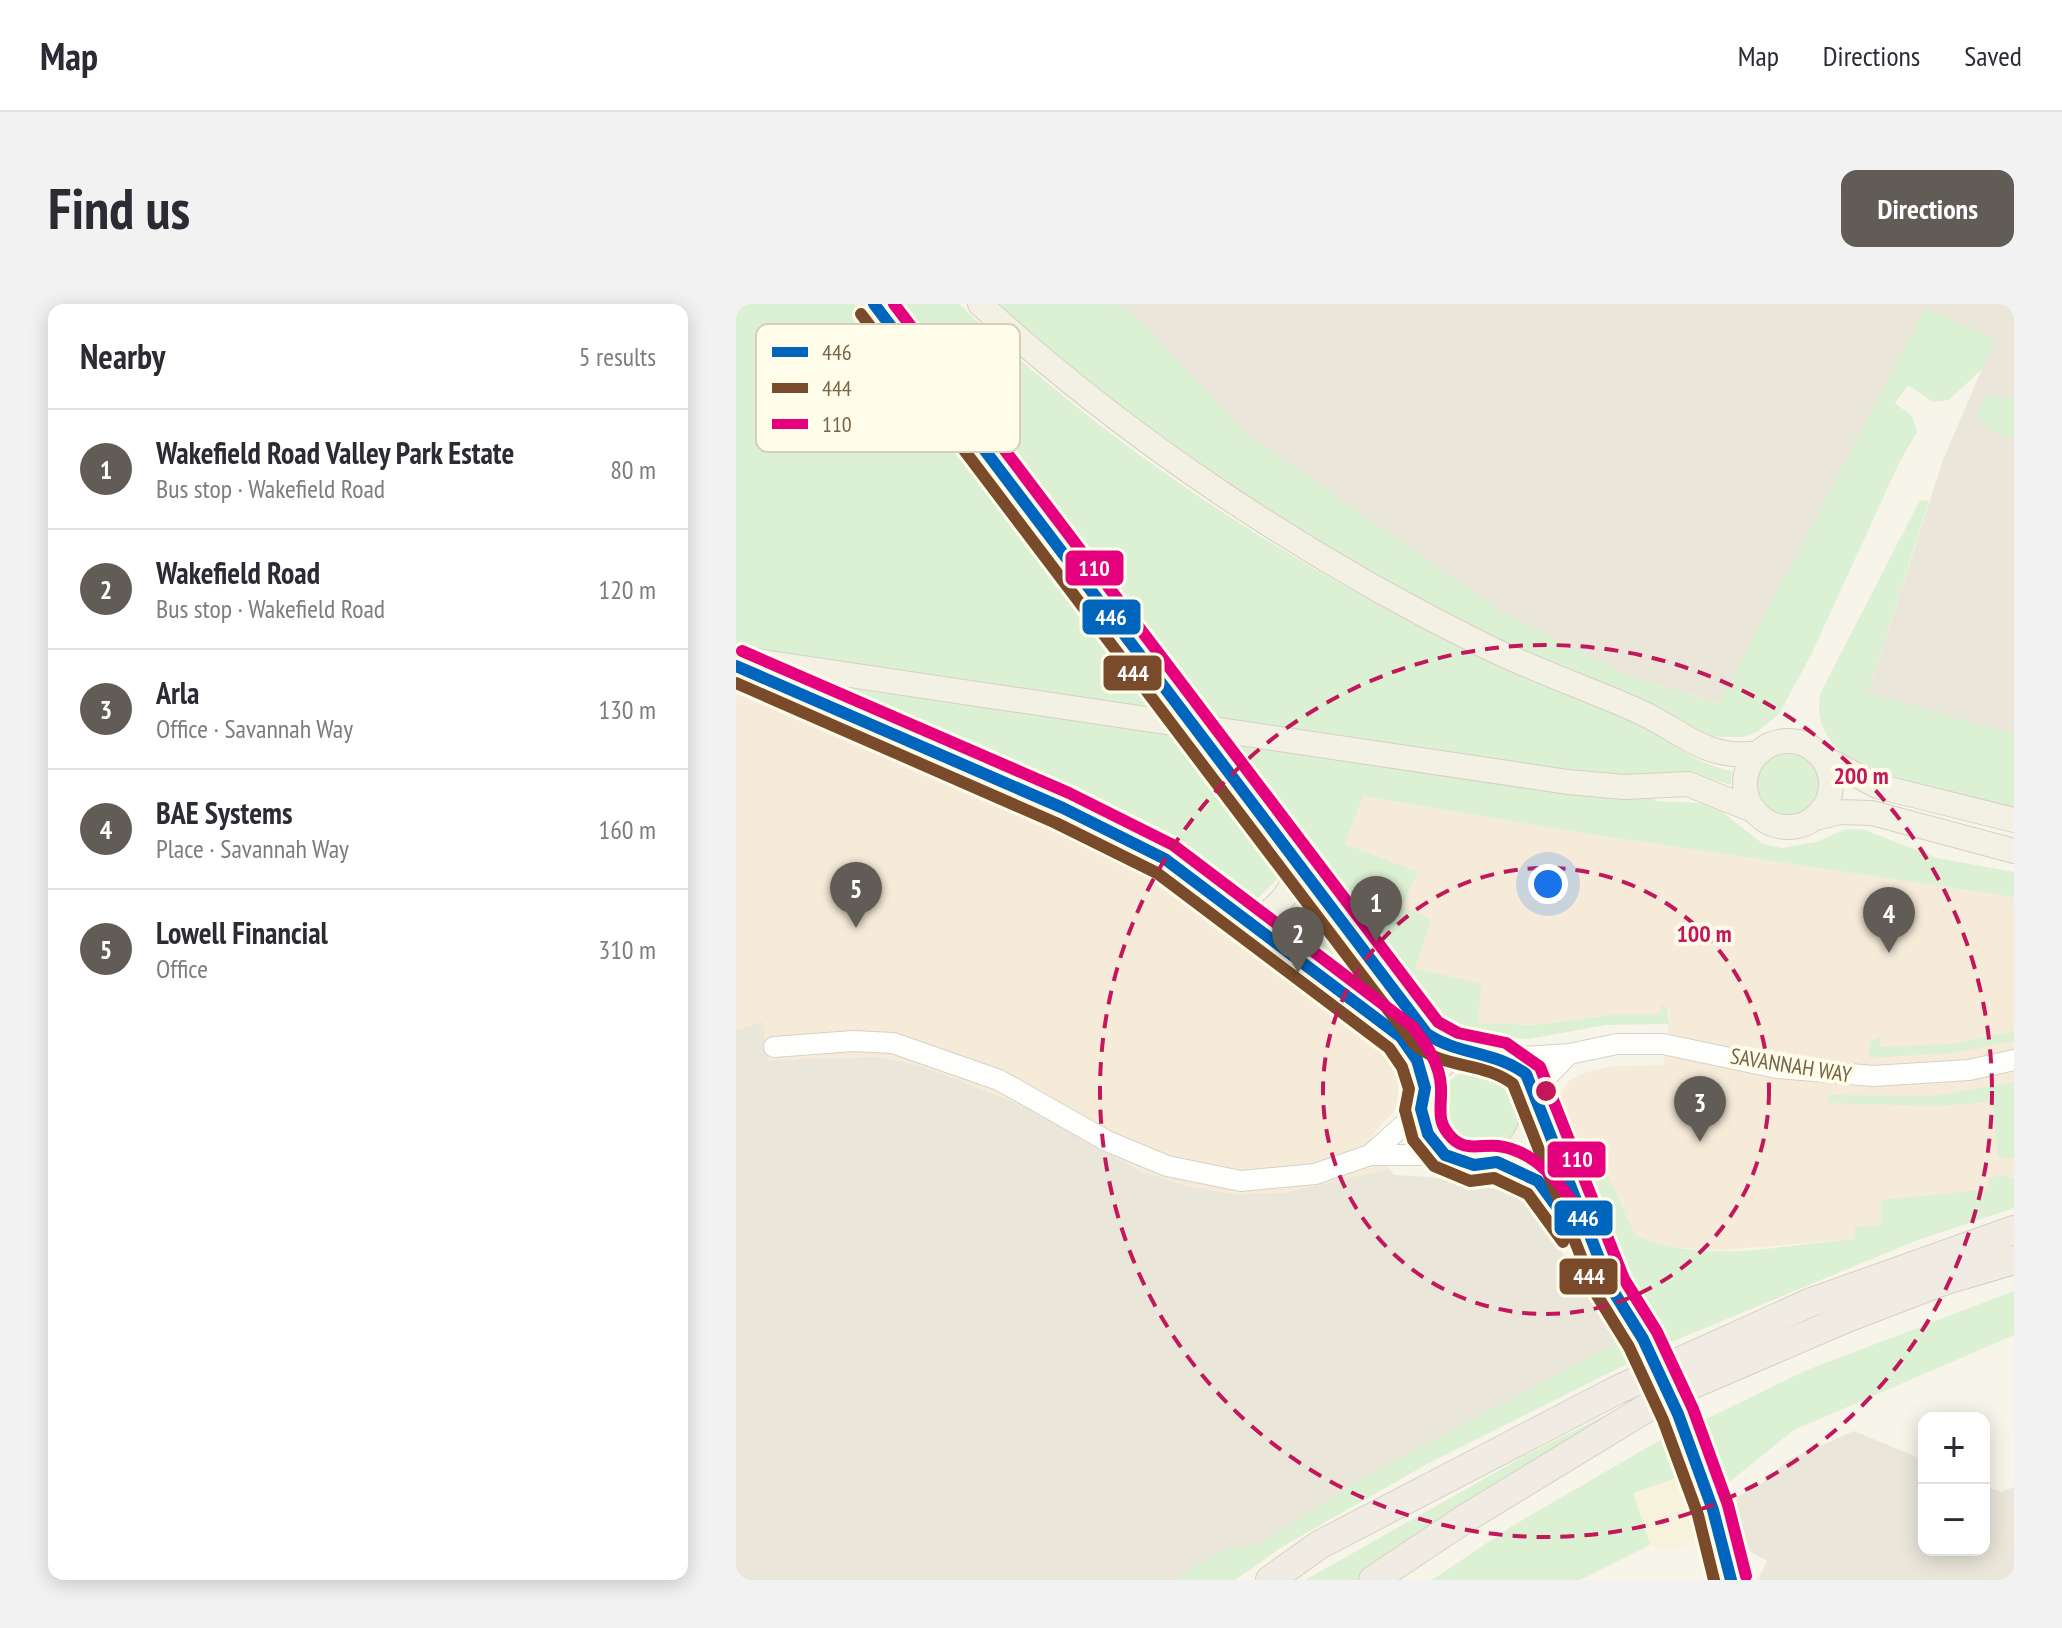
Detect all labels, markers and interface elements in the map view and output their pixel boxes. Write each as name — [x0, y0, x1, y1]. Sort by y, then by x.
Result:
text: Map — [40, 31, 98, 80]
text: Map — [1738, 37, 1779, 74]
text: Directions — [1823, 37, 1920, 74]
text: Saved — [1964, 37, 2022, 74]
button: Directions — [1841, 170, 2014, 247]
text: Find us — [48, 172, 190, 244]
legend — [756, 324, 1020, 452]
text: Nearby — [80, 334, 165, 378]
text: 446 — [822, 338, 852, 366]
text: 5 results — [579, 340, 656, 373]
text: 444 — [822, 374, 852, 402]
text: 110 — [822, 410, 852, 438]
text: Wakefield Road Valley Park Estate — [156, 433, 514, 472]
text: 1 — [100, 453, 112, 486]
text: 80 m — [610, 453, 656, 486]
text: Bus stop · Wakefield Road — [156, 472, 385, 505]
line badge: 110 — [1064, 549, 1125, 587]
text: Wakefield Road — [156, 553, 320, 592]
text: 110 — [1078, 554, 1110, 582]
text: 2 — [100, 573, 112, 606]
text: 120 m — [598, 573, 656, 606]
text: Bus stop · Wakefield Road — [156, 592, 385, 625]
line badge: 446 — [1081, 598, 1142, 636]
text: 446 — [1095, 603, 1127, 631]
line badge: 444 — [1102, 654, 1163, 692]
text: 444 — [1117, 659, 1149, 687]
text: Arla — [156, 673, 200, 712]
text: 3 — [100, 693, 112, 726]
text: 130 m — [598, 693, 656, 726]
text: Office · Savannah Way — [156, 712, 353, 745]
text: 200 m — [1833, 760, 1889, 791]
text: BAE Systems — [156, 793, 292, 832]
text: 4 — [100, 813, 112, 846]
text: 160 m — [598, 813, 656, 846]
text: Place · Savannah Way — [156, 832, 349, 865]
pin: 5 — [830, 862, 882, 928]
your location — [1528, 864, 1568, 904]
pin: 1 — [1350, 876, 1402, 942]
pin: 4 — [1863, 887, 1915, 953]
pin: 2 — [1272, 907, 1324, 973]
text: Lowell Financial — [156, 913, 328, 952]
text: 100 m — [1676, 918, 1732, 949]
text: 5 — [100, 933, 112, 966]
text: 310 m — [598, 933, 656, 966]
text: Office — [156, 952, 208, 985]
street label: SAVANNAH WAY — [1728, 1042, 1854, 1088]
pin: 3 — [1674, 1076, 1726, 1142]
centre of rings — [1532, 1077, 1560, 1105]
line badge: 110 — [1546, 1140, 1607, 1179]
text: 110 — [1561, 1145, 1593, 1173]
line badge: 446 — [1553, 1199, 1614, 1237]
text: 446 — [1567, 1204, 1599, 1232]
line badge: 444 — [1558, 1257, 1619, 1296]
text: 444 — [1573, 1262, 1605, 1290]
map controls — [1918, 1412, 1990, 1556]
button: + — [1918, 1412, 1990, 1484]
button: − — [1918, 1484, 1990, 1556]

